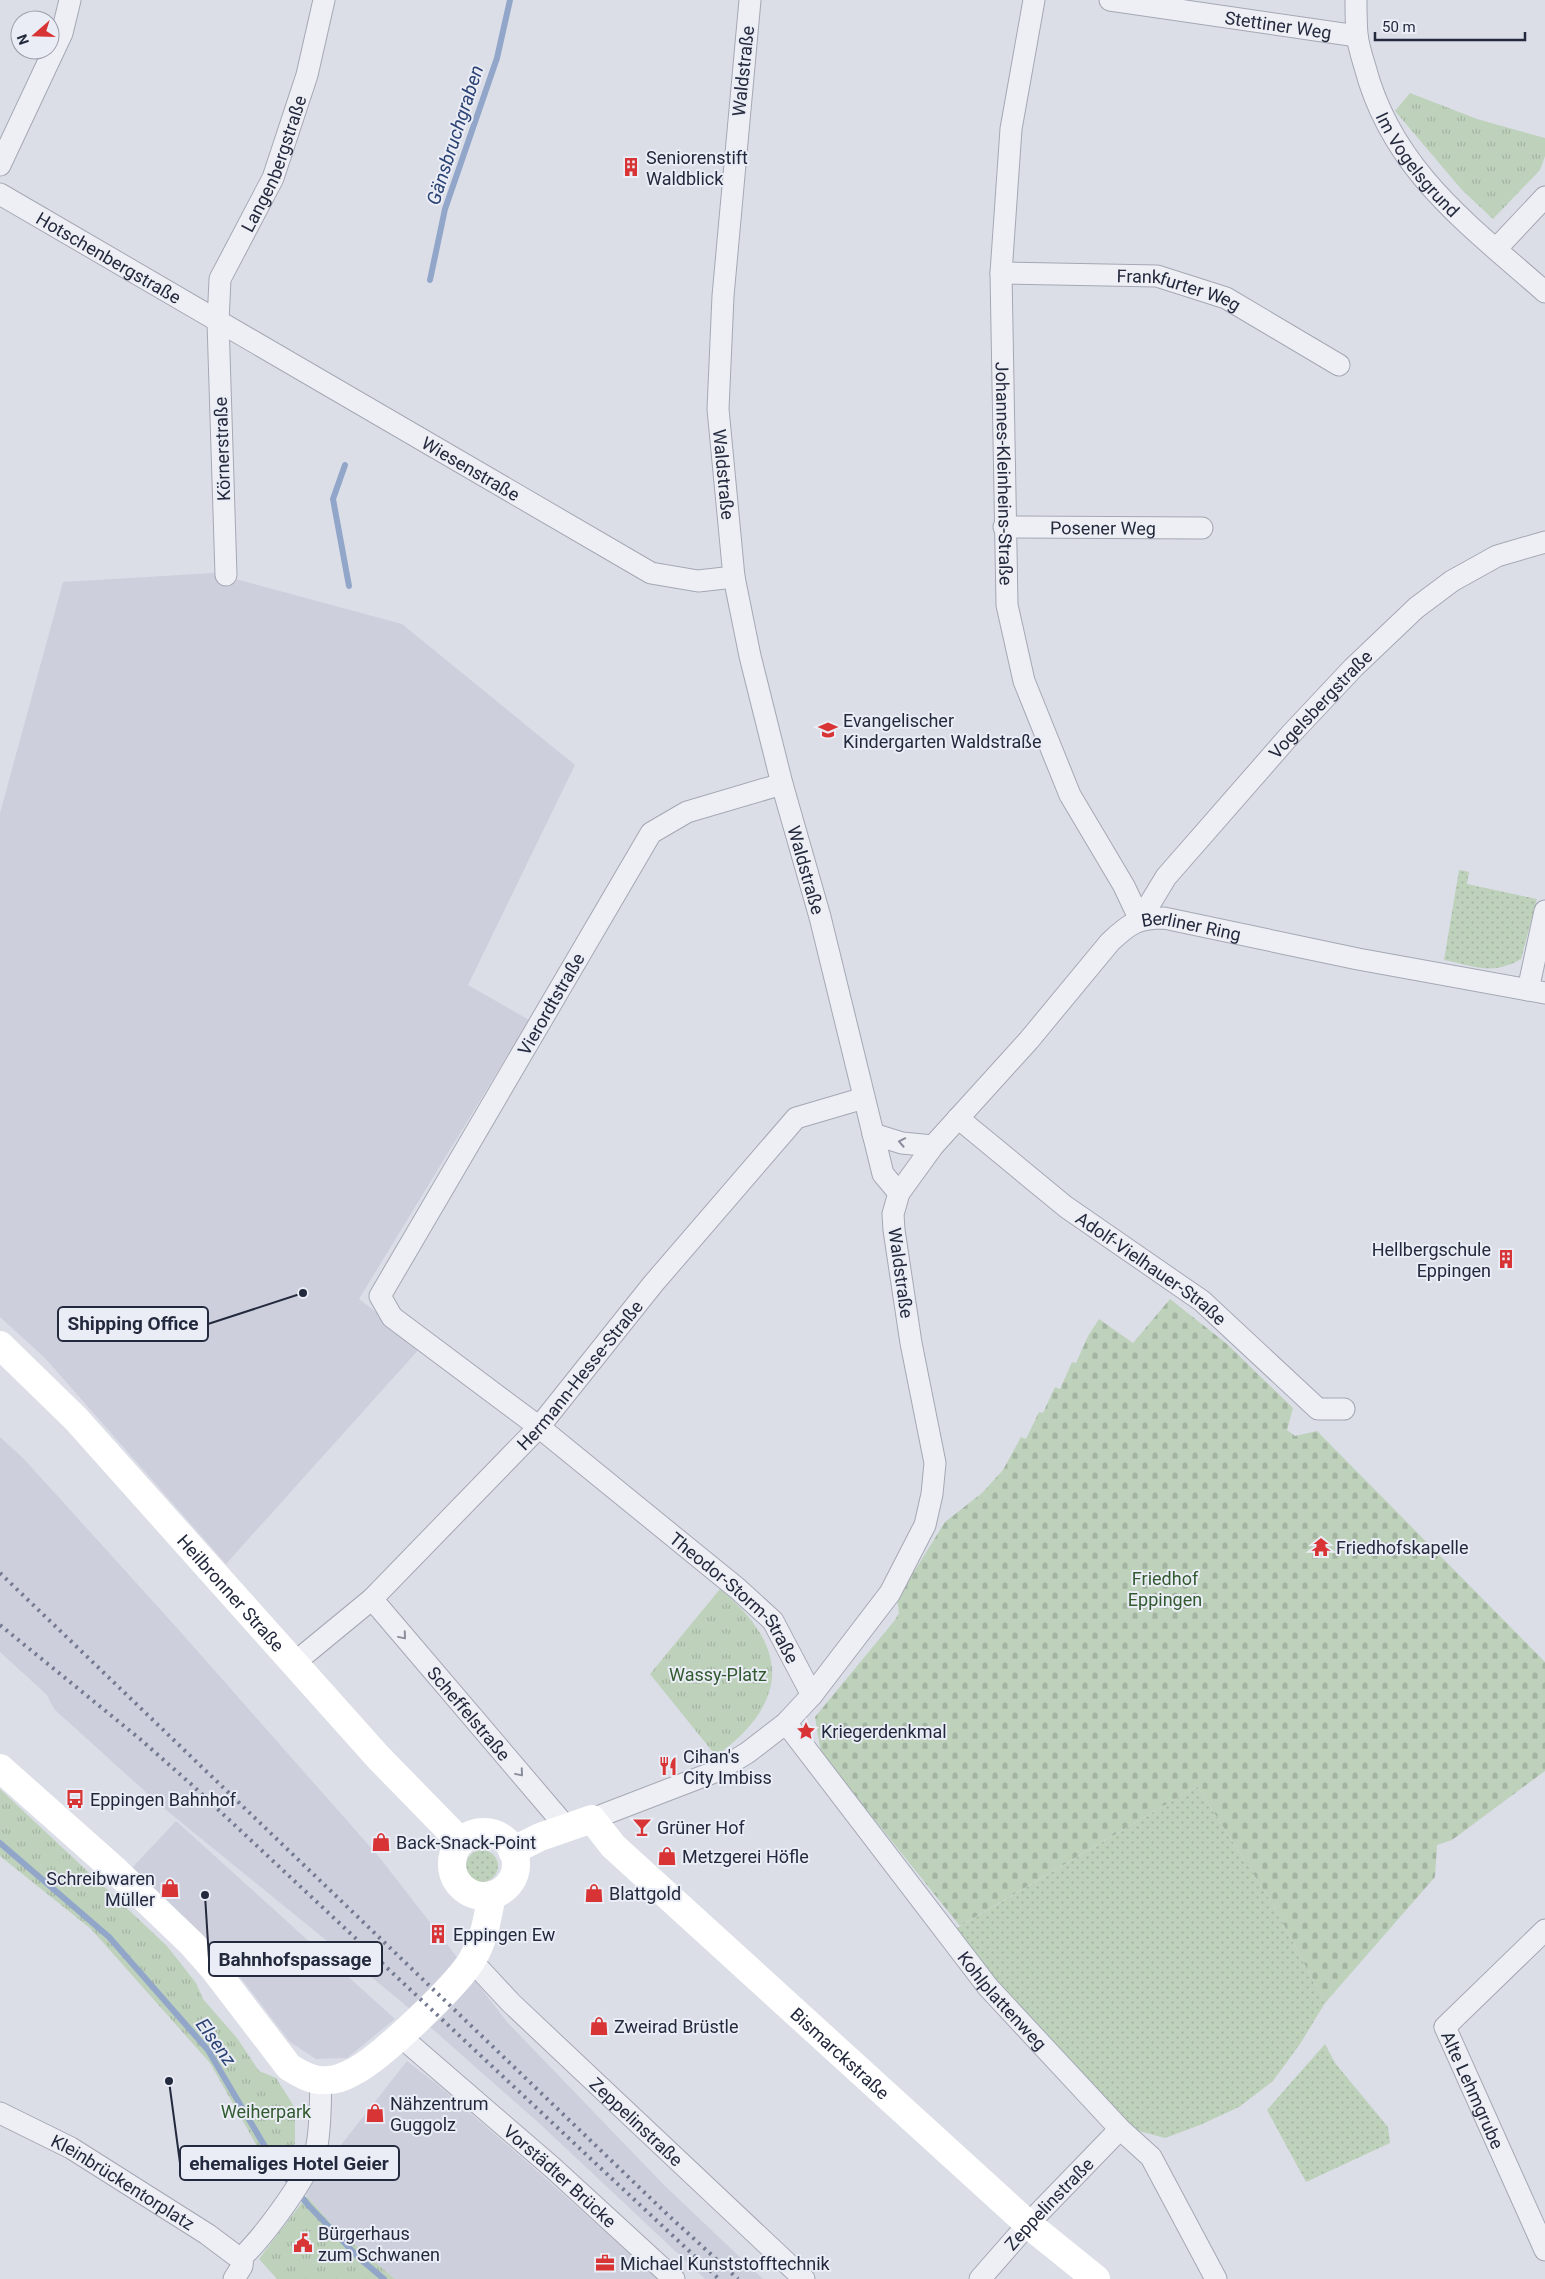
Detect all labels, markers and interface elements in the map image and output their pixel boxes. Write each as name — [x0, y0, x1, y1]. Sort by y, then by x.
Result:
street label: Stettiner Weg — [1223, 6, 1333, 43]
north arrow — [10, 10, 60, 60]
scale bar — [1375, 10, 1525, 42]
text: 50 m — [1382, 18, 1416, 36]
street label: Waldstraße — [728, 25, 758, 117]
text: N — [14, 32, 32, 47]
water label: Gänsbruchgraben — [422, 62, 488, 208]
street label: Langenbergstraße — [236, 92, 310, 235]
street label: Im Vogelsgrund — [1372, 108, 1464, 221]
place label: Seniorenstift Waldblick — [646, 147, 748, 189]
building icon: Seniorenstift Waldblick — [620, 156, 642, 178]
street label: Hotschenbergstraße — [33, 207, 185, 308]
street label: Frankfurter Weg — [1117, 265, 1245, 315]
street label: Johannes-Kleinheins-Straße — [992, 362, 1017, 586]
street label: Körnerstraße — [210, 397, 234, 501]
street label: Waldstraße — [709, 428, 739, 521]
street label: Wiesenstraße — [418, 432, 524, 505]
street label: Posener Weg — [1050, 517, 1156, 538]
street label: Vogelsbergstraße — [1264, 645, 1376, 763]
place label: Evangelischer Kindergarten Waldstraße — [843, 710, 1041, 752]
school or university icon: Evangelischer Kindergarten Waldstraße — [817, 719, 839, 741]
street label: Waldstraße — [784, 823, 829, 917]
street label: Berliner Ring — [1140, 907, 1243, 945]
street label: Vierordtstraße — [513, 949, 589, 1059]
one-way arrow — [898, 1137, 907, 1148]
street label: Adolf-Vielhauer-Straße — [1072, 1207, 1231, 1329]
street label: Waldstraße — [884, 1226, 918, 1320]
place label: Hellbergschule Eppingen — [1372, 1239, 1491, 1281]
building icon: Hellbergschule Eppingen — [1495, 1248, 1517, 1270]
street label: Hermann-Hesse-Straße — [512, 1296, 647, 1454]
callout: Shipping Office — [58, 1307, 208, 1341]
text: Shipping Office — [68, 1312, 198, 1335]
street label: Theodor-Storm-Straße — [666, 1527, 804, 1667]
street label: Heilbronner Straße — [173, 1530, 289, 1656]
temple icon: Friedhofskapelle — [1310, 1536, 1332, 1558]
place label: Friedhofskapelle — [1336, 1537, 1469, 1558]
park label: Friedhof Eppingen — [1128, 1568, 1202, 1610]
one-way arrow — [398, 1630, 407, 1639]
street label: Scheffelstraße — [423, 1662, 515, 1764]
park label: Wassy-Platz — [669, 1664, 767, 1685]
place icon: Kriegerdenkmal — [795, 1720, 817, 1742]
place label: Kriegerdenkmal — [821, 1721, 947, 1742]
place label: Cihan's City Imbiss — [683, 1746, 772, 1788]
restaurant icon: Cihan's City Imbiss — [657, 1755, 679, 1777]
one-way arrow — [514, 1767, 523, 1776]
bus stop icon: Eppingen Bahnhof — [64, 1788, 86, 1810]
place label: Eppingen Bahnhof — [90, 1789, 237, 1810]
bar icon: Grüner Hof — [631, 1816, 653, 1838]
place label: Grüner Hof — [657, 1817, 745, 1838]
shop icon: Back-Snack-Point — [370, 1831, 392, 1853]
place label: Back-Snack-Point — [396, 1832, 536, 1853]
shop icon: Metzgerei Höfle — [656, 1845, 678, 1867]
place label: Metzgerei Höfle — [682, 1846, 809, 1867]
place label: Schreibwaren Müller — [46, 1868, 155, 1910]
shop icon: Schreibwaren Müller — [159, 1877, 181, 1899]
shop icon: Blattgold — [583, 1882, 605, 1904]
place label: Blattgold — [609, 1883, 681, 1904]
building icon: Eppingen Ew — [427, 1923, 449, 1945]
place label: Eppingen Ew — [453, 1924, 556, 1945]
callout: Bahnhofspassage — [209, 1942, 382, 1976]
street label: Kohlplattenweg — [954, 1947, 1051, 2054]
text: Bahnhofspassage — [218, 1948, 372, 1971]
street label: Bismarckstraße — [787, 2003, 894, 2103]
water label: Elsenz — [191, 2014, 242, 2071]
shop icon: Zweirad Brüstle — [588, 2015, 610, 2037]
place label: Zweirad Brüstle — [614, 2016, 739, 2037]
street label: Alte Lehmgrube — [1438, 2028, 1509, 2152]
street label: Zeppelinstraße — [586, 2073, 687, 2170]
place label: Nähzentrum Guggolz — [390, 2093, 489, 2135]
park label: Weiherpark — [221, 2101, 312, 2122]
shop icon: Nähzentrum Guggolz — [364, 2102, 386, 2124]
street label: Vorstädter Brücke — [500, 2120, 621, 2231]
street label: Kleinbrückentorplatz — [48, 2129, 199, 2234]
callout: ehemaliges Hotel Geier — [180, 2146, 399, 2180]
text: ehemaliges Hotel Geier — [189, 2152, 389, 2175]
street label: Zeppelinstraße — [1000, 2153, 1097, 2254]
place label: Bürgerhaus zum Schwanen — [318, 2223, 440, 2265]
public building icon: Bürgerhaus zum Schwanen — [292, 2232, 314, 2254]
office icon: Michael Kunststofftechnik — [594, 2252, 616, 2274]
place label: Michael Kunststofftechnik — [620, 2253, 831, 2274]

